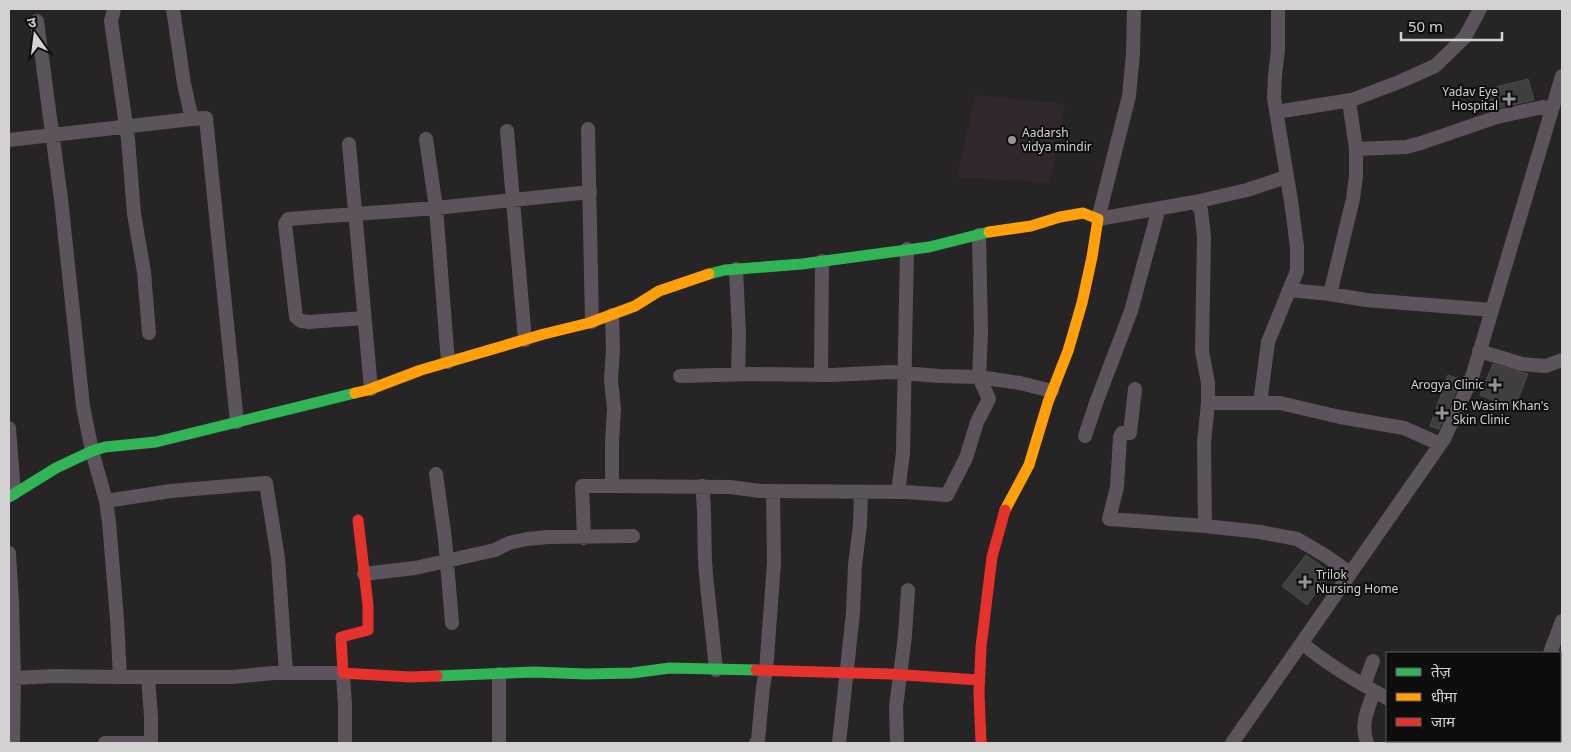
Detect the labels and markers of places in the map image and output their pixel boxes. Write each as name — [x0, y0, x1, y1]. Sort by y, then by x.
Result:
place label: Yadav Eye Hospital — [1442, 83, 1498, 114]
marker: Yadav Eye Hospital — [1502, 92, 1516, 106]
place label: Aadarsh vidya mindir — [1022, 124, 1092, 155]
marker: Aadarsh vidya mindir — [1006, 134, 1018, 146]
place label: Arogya Clinic — [1411, 376, 1484, 393]
marker: Arogya Clinic — [1488, 378, 1502, 392]
place label: Dr. Wasim Khan's Skin Clinic — [1453, 397, 1549, 428]
marker: Dr. Wasim Khan's Skin Clinic — [1435, 406, 1449, 420]
place label: Trilok Nursing Home — [1316, 566, 1399, 597]
marker: Trilok Nursing Home — [1298, 575, 1312, 589]

